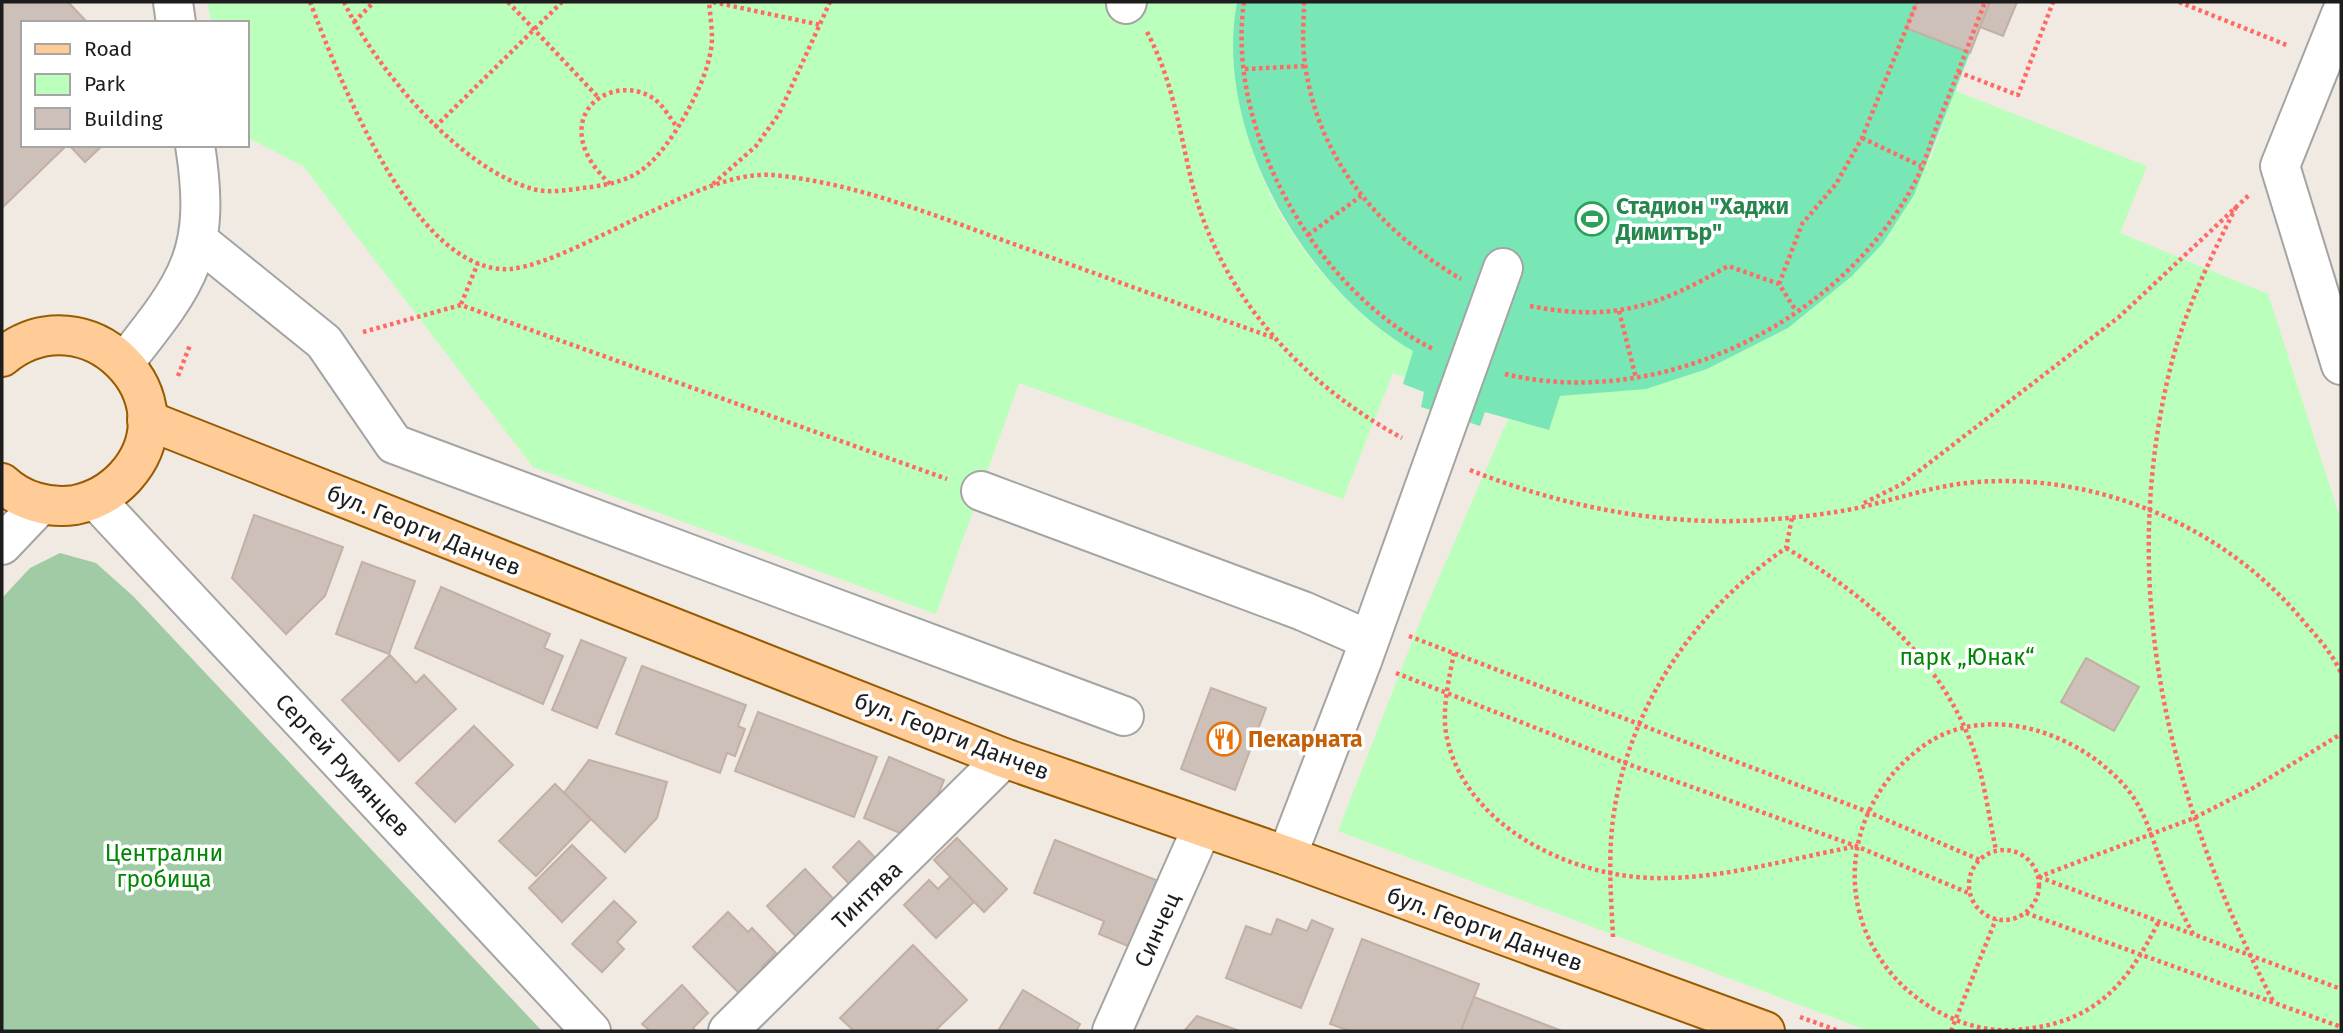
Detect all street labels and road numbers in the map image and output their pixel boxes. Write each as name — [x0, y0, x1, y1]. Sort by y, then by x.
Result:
street label: бул. Георги Данчев — [323, 478, 525, 582]
street label: бул. Георги Данчев — [851, 686, 1053, 786]
street label: Сергей Румянцев — [270, 688, 416, 842]
street label: Тинтява — [826, 855, 908, 935]
street label: бул. Георги Данчев — [1383, 881, 1587, 977]
street label: Синчец — [1128, 888, 1186, 972]

